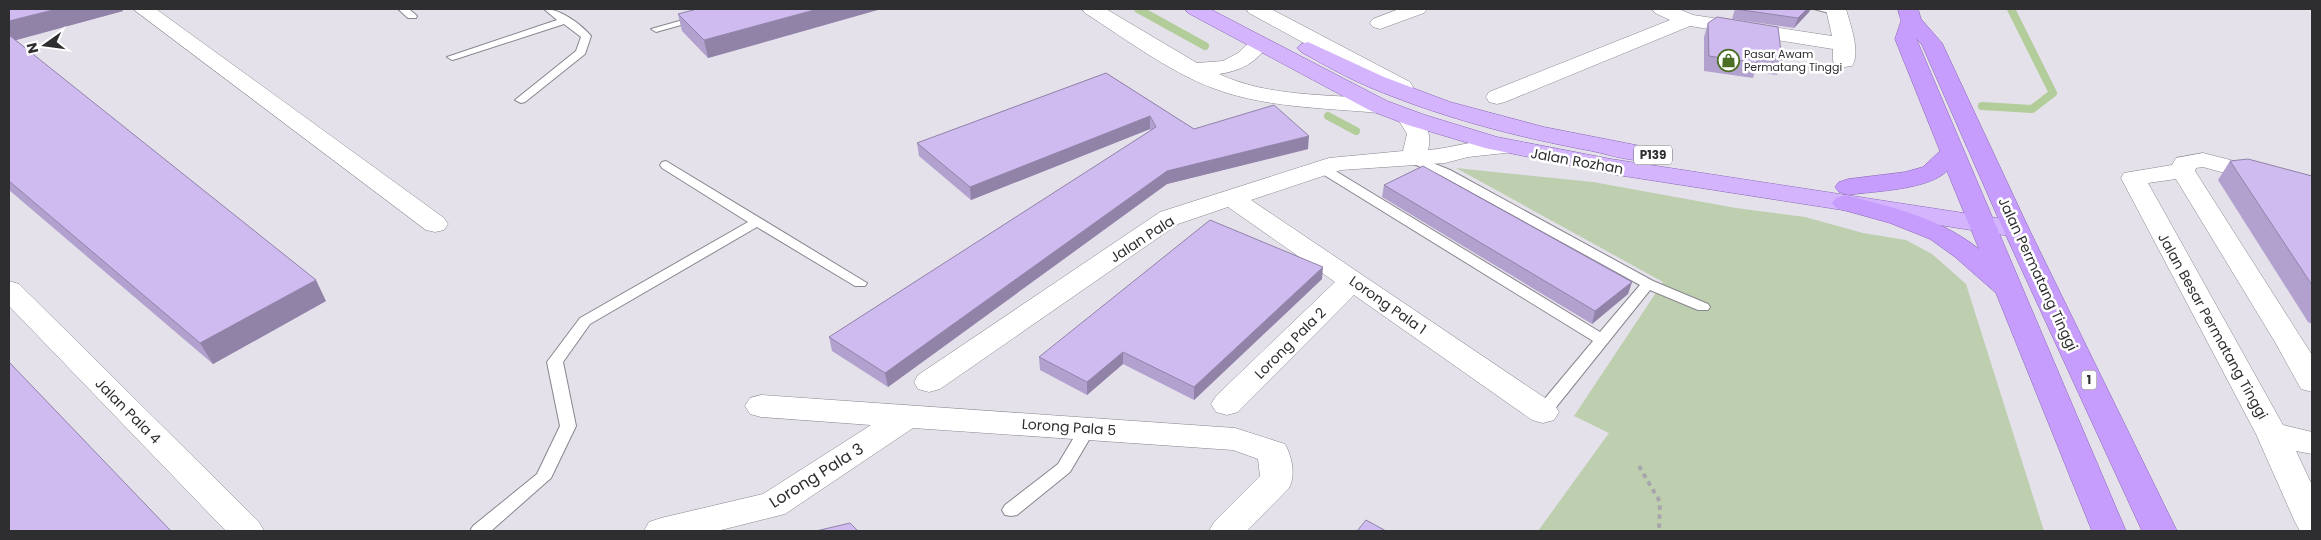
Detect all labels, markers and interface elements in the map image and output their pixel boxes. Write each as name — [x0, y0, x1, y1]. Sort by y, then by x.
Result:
north arrow — [20, 20, 70, 70]
text: N — [21, 41, 43, 56]
place label: Pasar Awam Permatang Tinggi — [1744, 46, 1842, 75]
shop icon: Pasar Awam Permatang Tinggi — [1716, 48, 1740, 72]
street label: Jalan Rozhan — [1529, 143, 1625, 179]
road number: P139 — [1634, 146, 1672, 164]
street label: Jalan Permatang Tinggi — [1994, 194, 2082, 354]
street label: Jalan Pala — [1106, 211, 1178, 267]
street label: Jalan Besar Permatang Tinggi — [2153, 229, 2273, 423]
street label: Lorong Pala 1 — [1345, 271, 1431, 339]
street label: Lorong Pala 2 — [1250, 303, 1330, 383]
road number: 1 — [2082, 370, 2096, 390]
street label: Jalan Pala 4 — [91, 374, 165, 448]
street label: Lorong Pala 5 — [1021, 414, 1117, 440]
street label: Lorong Pala 3 — [765, 437, 868, 514]

